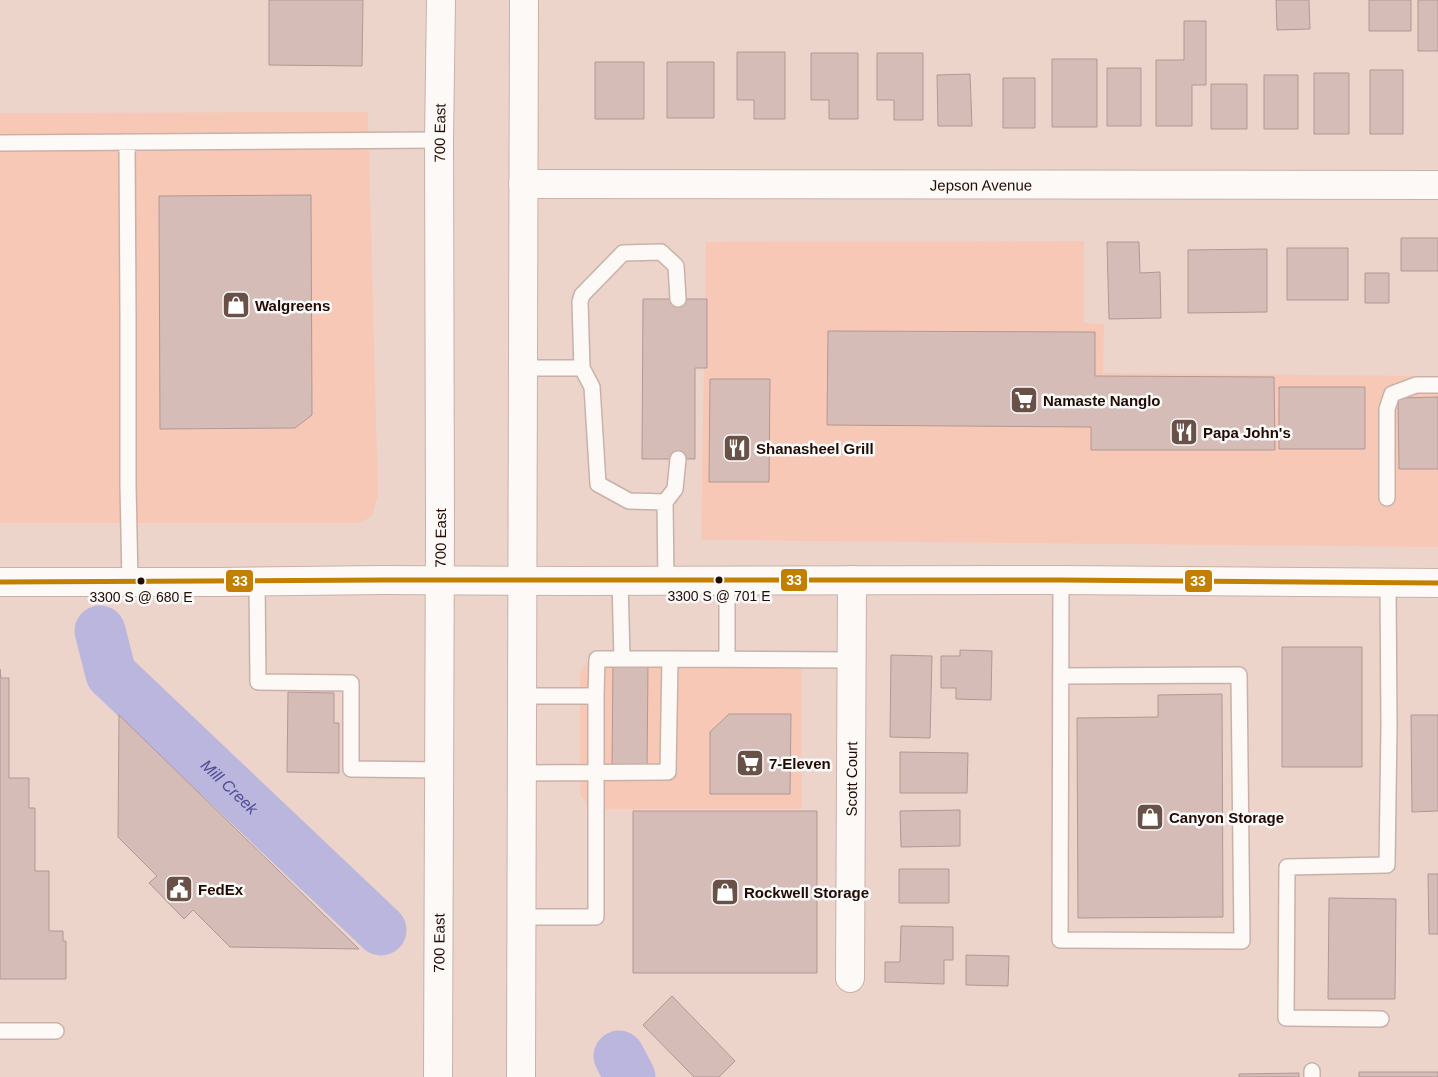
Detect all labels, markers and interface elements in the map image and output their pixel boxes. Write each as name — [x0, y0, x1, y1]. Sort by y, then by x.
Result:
street label: 700 East — [430, 102, 448, 163]
street label: Jepson Avenue — [930, 176, 1032, 193]
shop icon: Walgreens — [221, 290, 251, 320]
place label: Walgreens — [255, 297, 330, 314]
supermarket icon: Namaste Nanglo — [1009, 385, 1039, 415]
place label: Namaste Nanglo — [1043, 392, 1161, 409]
restaurant icon: Papa John's — [1169, 417, 1199, 447]
place label: Papa John's — [1203, 424, 1291, 441]
restaurant icon: Shanasheel Grill — [722, 433, 752, 463]
place label: Shanasheel Grill — [756, 440, 874, 457]
street label: 700 East — [431, 508, 449, 568]
line badge: 33 — [780, 568, 808, 592]
line badge: 33 — [225, 569, 254, 593]
line badge: 33 — [1184, 569, 1213, 593]
text: 33 — [786, 572, 802, 588]
text: 33 — [232, 573, 248, 589]
text: 33 — [1190, 573, 1206, 589]
marker: 3300 S @ 701 E — [714, 575, 724, 585]
marker: 3300 S @ 680 E — [136, 576, 146, 586]
place label: 3300 S @ 701 E — [668, 588, 770, 604]
place label: 3300 S @ 680 E — [90, 589, 192, 605]
street label: Scott Court — [842, 741, 860, 817]
supermarket icon: 7-Eleven — [735, 748, 765, 778]
place label: 7-Eleven — [769, 755, 831, 772]
water label: Mill Creek — [198, 756, 262, 818]
shop icon: Canyon Storage — [1135, 802, 1165, 832]
place label: Canyon Storage — [1169, 809, 1284, 826]
public building icon: FedEx — [164, 874, 194, 904]
shop icon: Rockwell Storage — [710, 877, 740, 907]
place label: FedEx — [198, 881, 244, 898]
place label: Rockwell Storage — [744, 884, 869, 901]
street label: 700 East — [430, 913, 447, 973]

